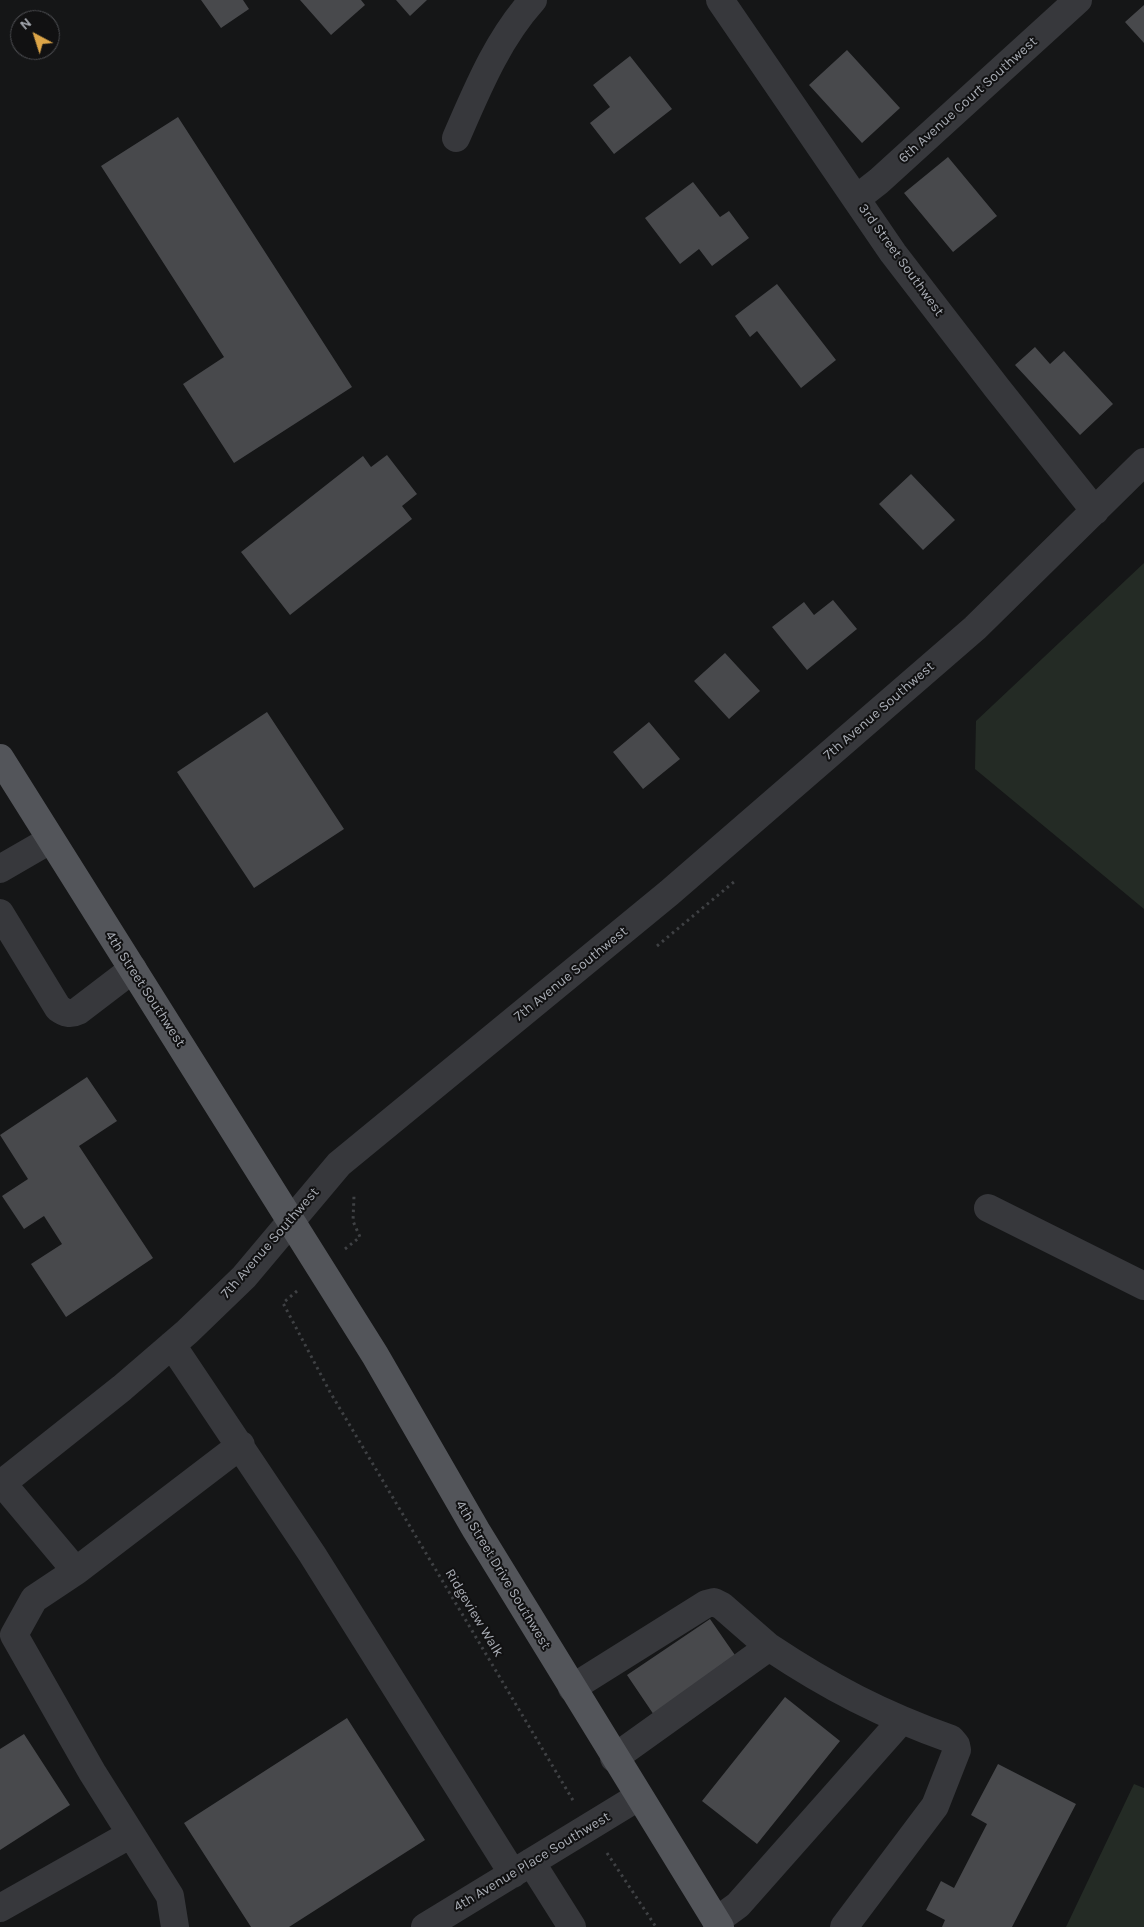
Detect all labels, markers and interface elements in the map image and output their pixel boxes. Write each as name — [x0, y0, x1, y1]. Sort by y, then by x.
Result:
north arrow — [10, 10, 60, 60]
text: N — [16, 14, 35, 34]
street label: 6th Avenue Court Southwest — [895, 33, 1041, 167]
street label: 3rd Street Southwest — [855, 200, 947, 320]
street label: 7th Avenue Southwest — [820, 658, 938, 764]
street label: 7th Avenue Southwest — [511, 923, 631, 1025]
street label: 4th Street Southwest — [101, 928, 189, 1050]
street label: 7th Avenue Southwest — [217, 1184, 323, 1302]
street label: 4th Street Drive Southwest — [452, 1497, 554, 1653]
street label: Ridgeview Walk — [441, 1566, 507, 1660]
street label: 4th Avenue Place Southwest — [451, 1809, 613, 1915]

